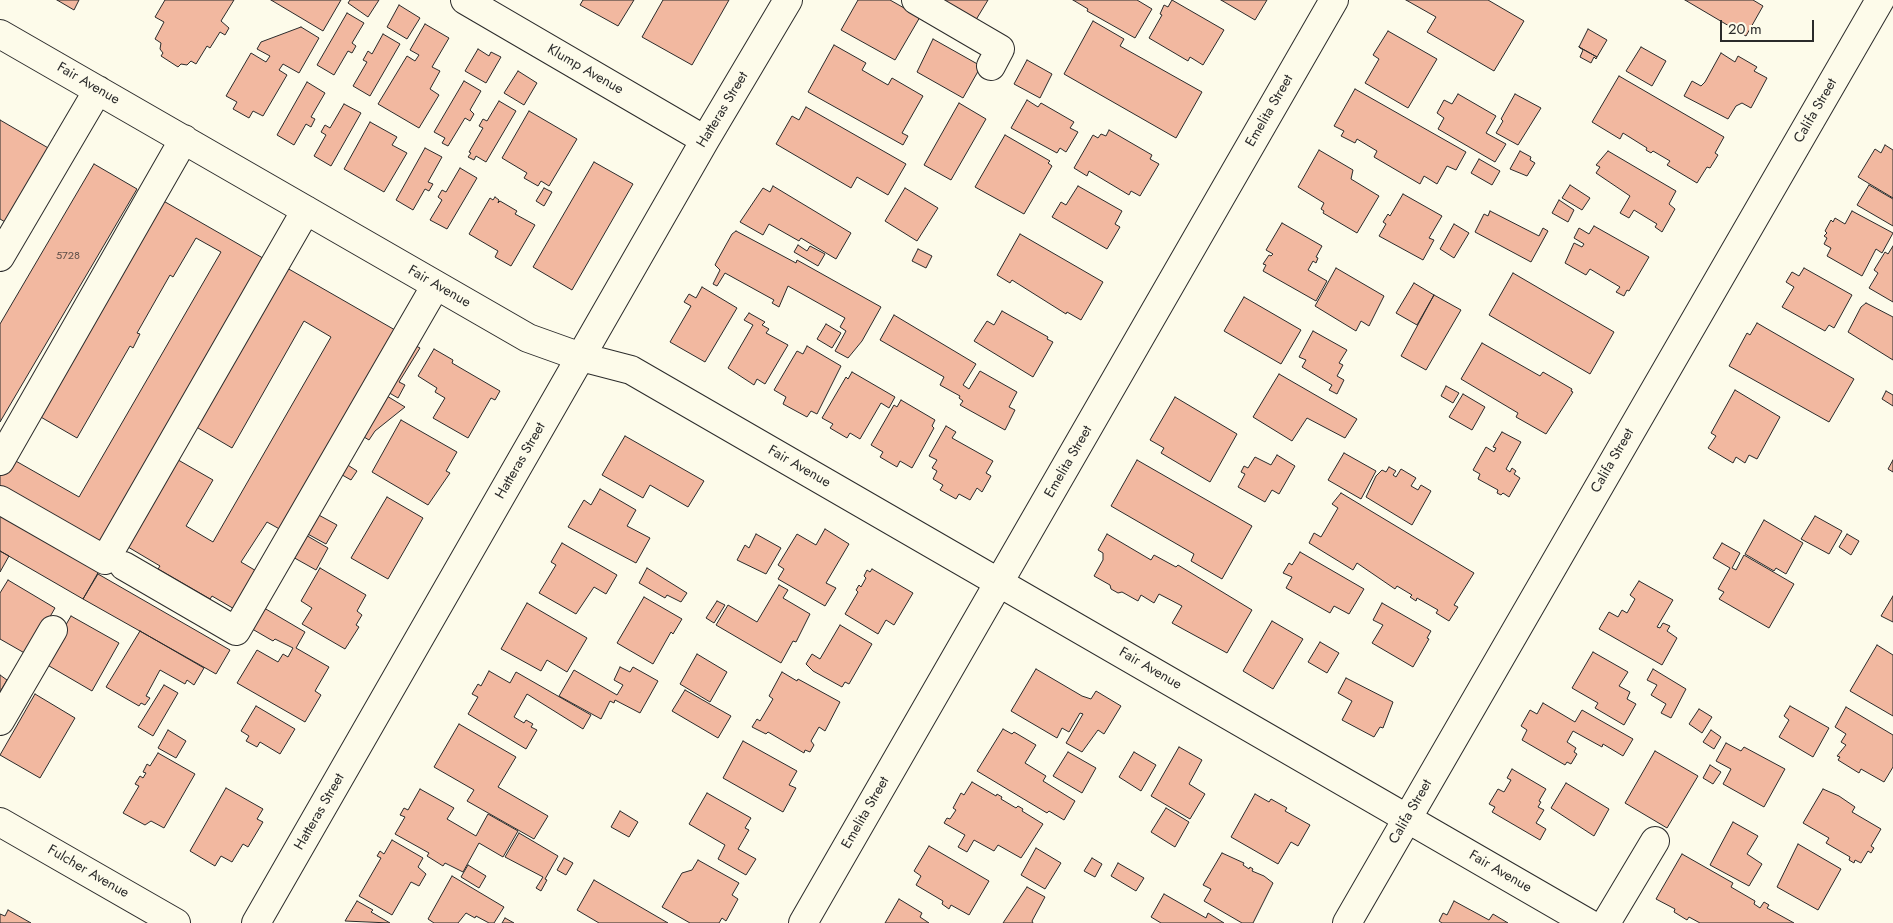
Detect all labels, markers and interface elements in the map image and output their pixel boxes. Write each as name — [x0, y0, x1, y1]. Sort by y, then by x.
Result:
scale bar — [1723, 10, 1817, 42]
text: 20 m — [1728, 18, 1762, 40]
street label: Klump Avenue — [544, 41, 626, 99]
street label: Fair Avenue — [54, 59, 122, 109]
street label: Hatteras Street — [694, 69, 752, 151]
street label: Emelita Street — [1243, 72, 1297, 150]
street label: Califa Street — [1791, 76, 1841, 146]
house number: 5728 — [56, 249, 80, 263]
street label: Fair Avenue — [405, 262, 473, 312]
street label: Hatteras Street — [492, 420, 550, 502]
street label: Emelita Street — [1042, 423, 1096, 501]
street label: Califa Street — [1588, 426, 1638, 496]
street label: Fair Avenue — [765, 442, 833, 492]
street label: Fair Avenue — [1116, 644, 1184, 694]
street label: Hatteras Street — [291, 771, 349, 853]
street label: Emelita Street — [839, 774, 893, 852]
street label: Califa Street — [1386, 777, 1436, 847]
street label: Fulcher Avenue — [44, 842, 132, 902]
street label: Fair Avenue — [1466, 847, 1534, 897]

